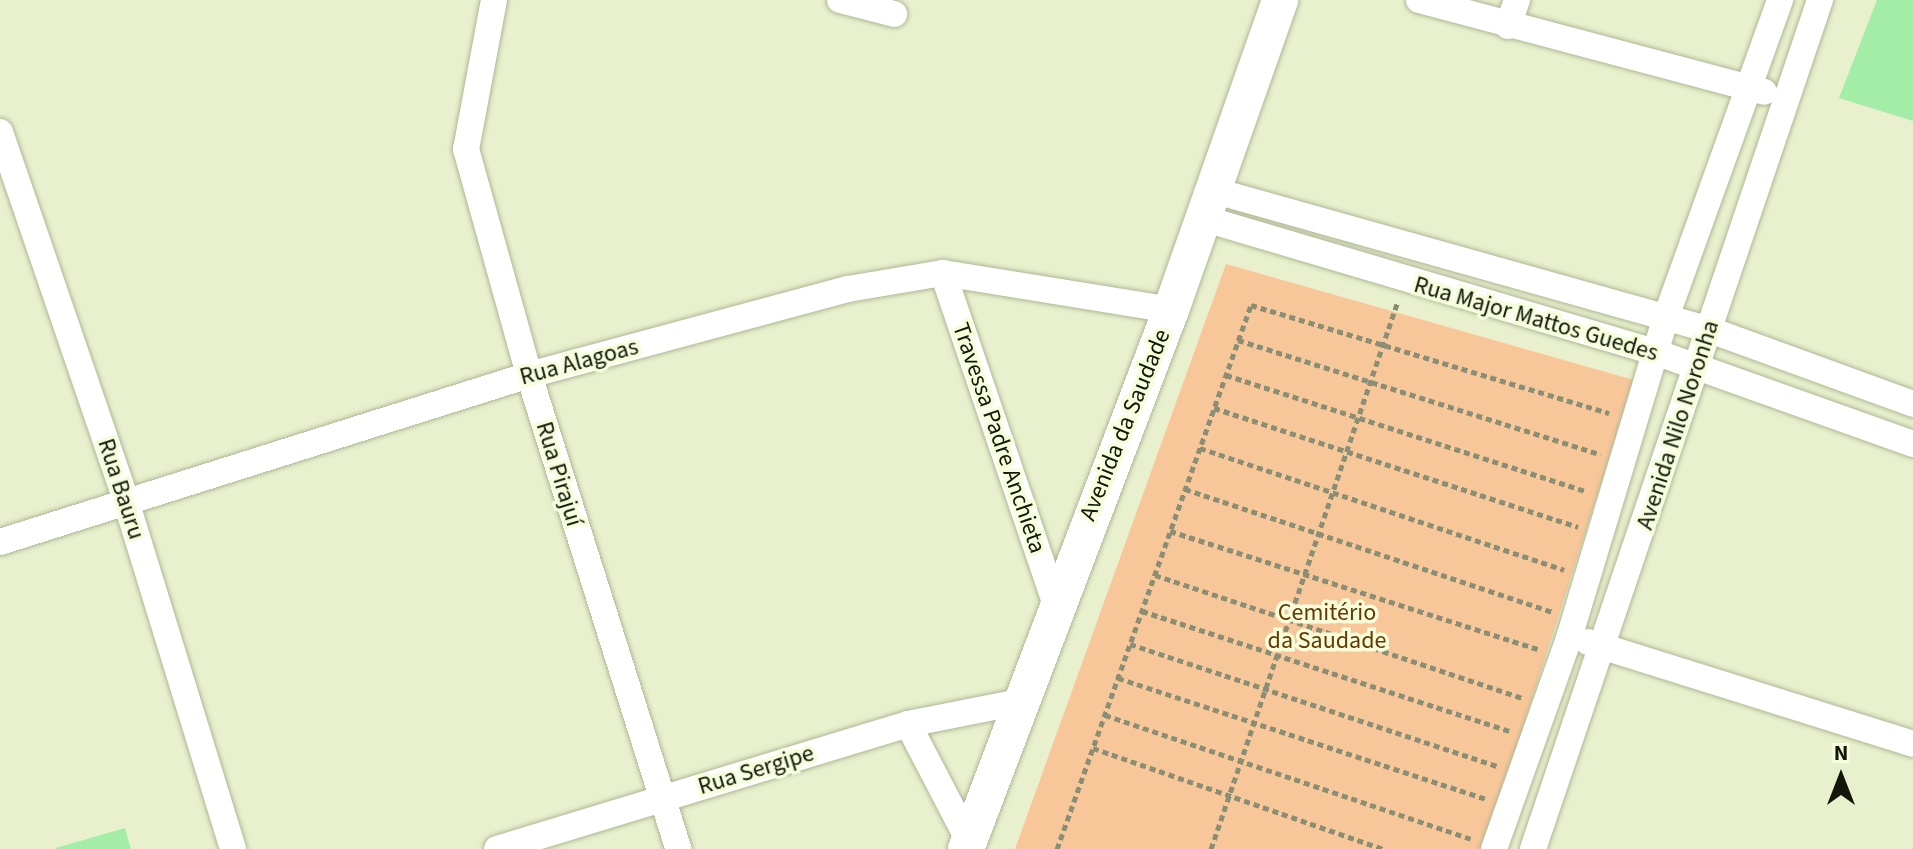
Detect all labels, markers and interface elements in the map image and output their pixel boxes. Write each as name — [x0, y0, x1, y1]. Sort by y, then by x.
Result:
street label: Rua Major Mattos Guedes — [1411, 270, 1661, 368]
street label: Avenida Nilo Noronha — [1631, 317, 1725, 533]
street label: Travessa Padre Anchieta — [946, 319, 1052, 557]
street label: Avenida da Saudade — [1073, 325, 1177, 525]
street label: Rua Alagoas — [517, 332, 641, 392]
street label: Rua Pirajuí — [529, 418, 589, 530]
street label: Rua Bauru — [91, 435, 151, 543]
park label: Cemitério da Saudade — [1268, 599, 1386, 655]
north arrow — [1801, 737, 1881, 817]
text: N — [1834, 737, 1848, 769]
street label: Rua Sergipe — [695, 739, 817, 801]

